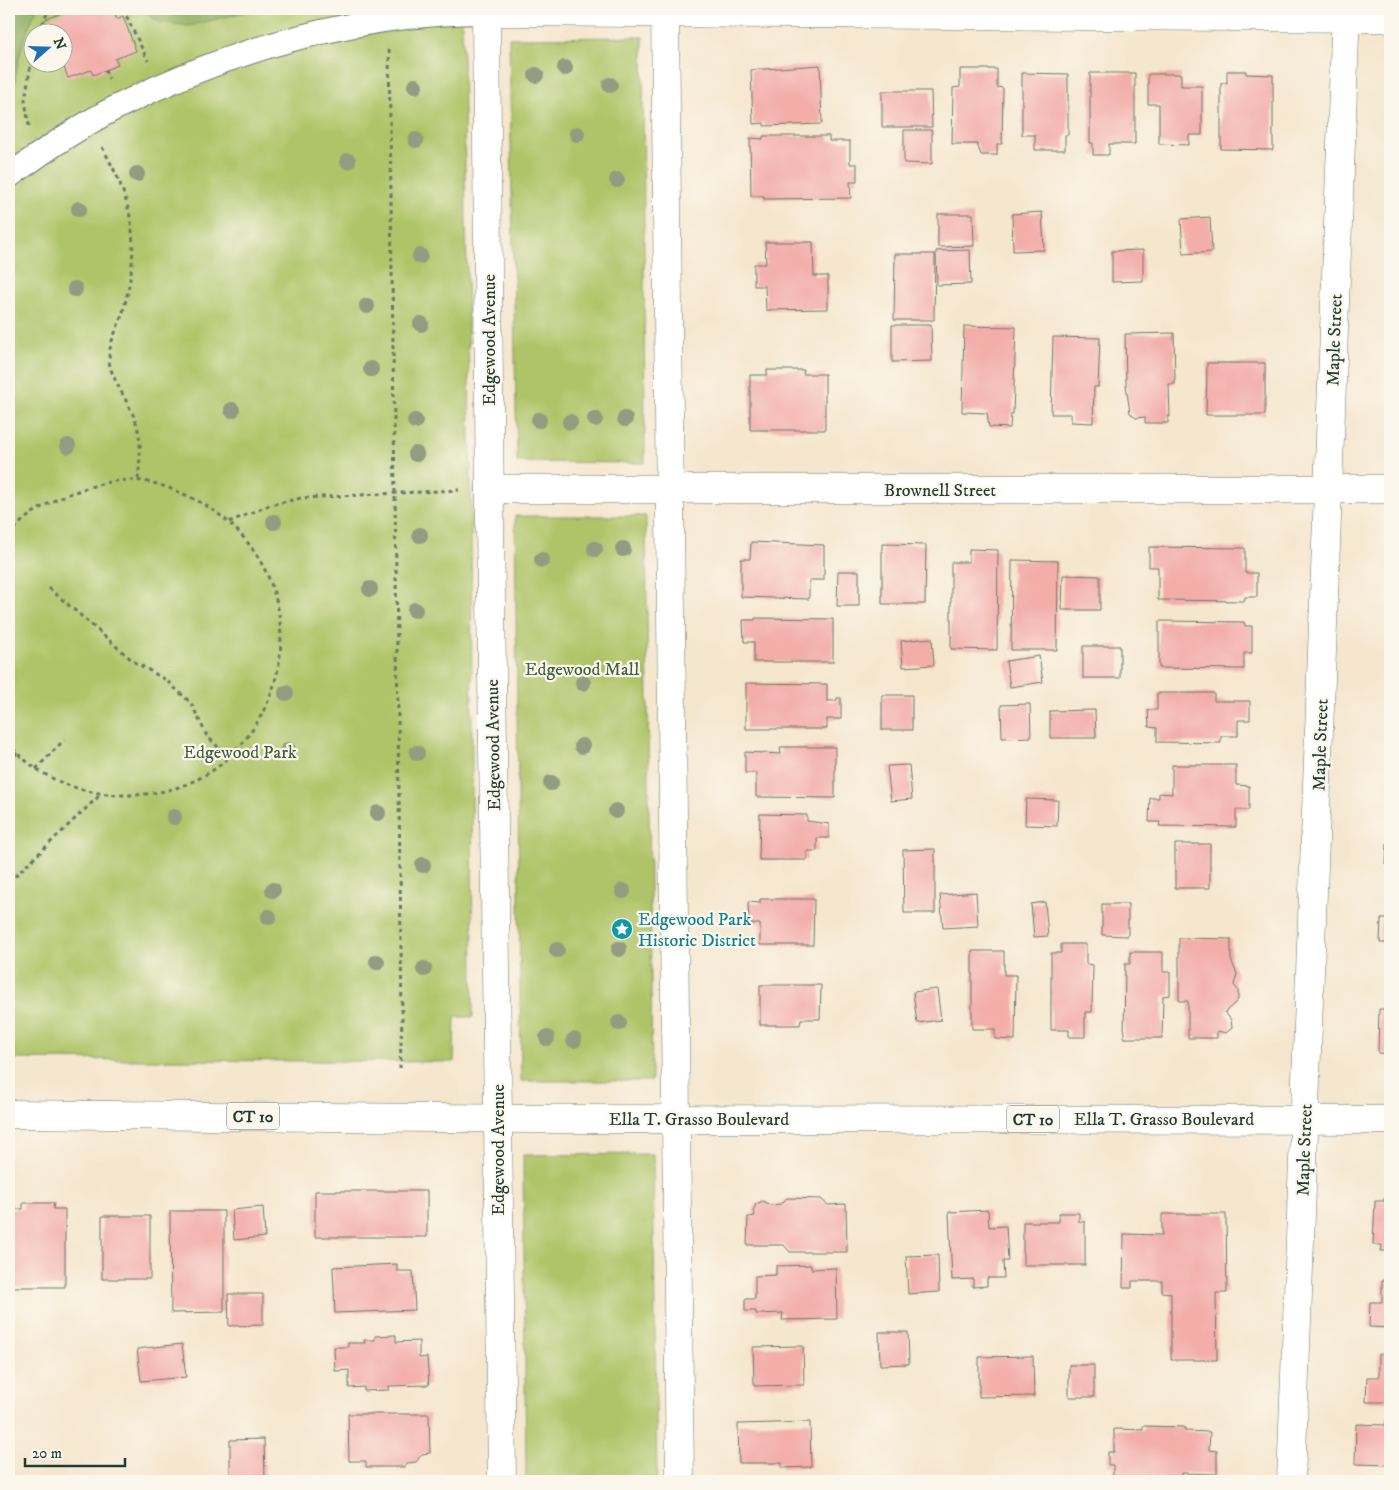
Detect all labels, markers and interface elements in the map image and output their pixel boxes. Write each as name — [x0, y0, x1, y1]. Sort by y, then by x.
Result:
north arrow — [22, 22, 72, 72]
text: N — [49, 35, 70, 53]
street label: Edgewood Avenue — [479, 274, 501, 406]
street label: Maple Street — [1322, 293, 1348, 387]
street label: Brownell Street — [884, 480, 996, 502]
park label: Edgewood Mall — [525, 659, 640, 681]
street label: Edgewood Avenue — [482, 679, 506, 811]
street label: Maple Street — [1308, 698, 1334, 792]
park label: Edgewood Park — [183, 742, 297, 764]
place label: Edgewood Park Historic District — [638, 909, 756, 952]
place icon: Edgewood Park Historic District — [610, 917, 634, 941]
street label: Edgewood Avenue — [488, 1084, 510, 1216]
road number: CT 10 — [227, 1102, 279, 1130]
street label: Maple Street — [1292, 1103, 1318, 1197]
road number: CT 10 — [1007, 1106, 1059, 1132]
street label: Ella T. Grasso Boulevard — [609, 1109, 789, 1131]
street label: Ella T. Grasso Boulevard — [1074, 1109, 1254, 1131]
scale bar — [25, 1435, 125, 1467]
text: 20 m — [32, 1444, 62, 1463]

